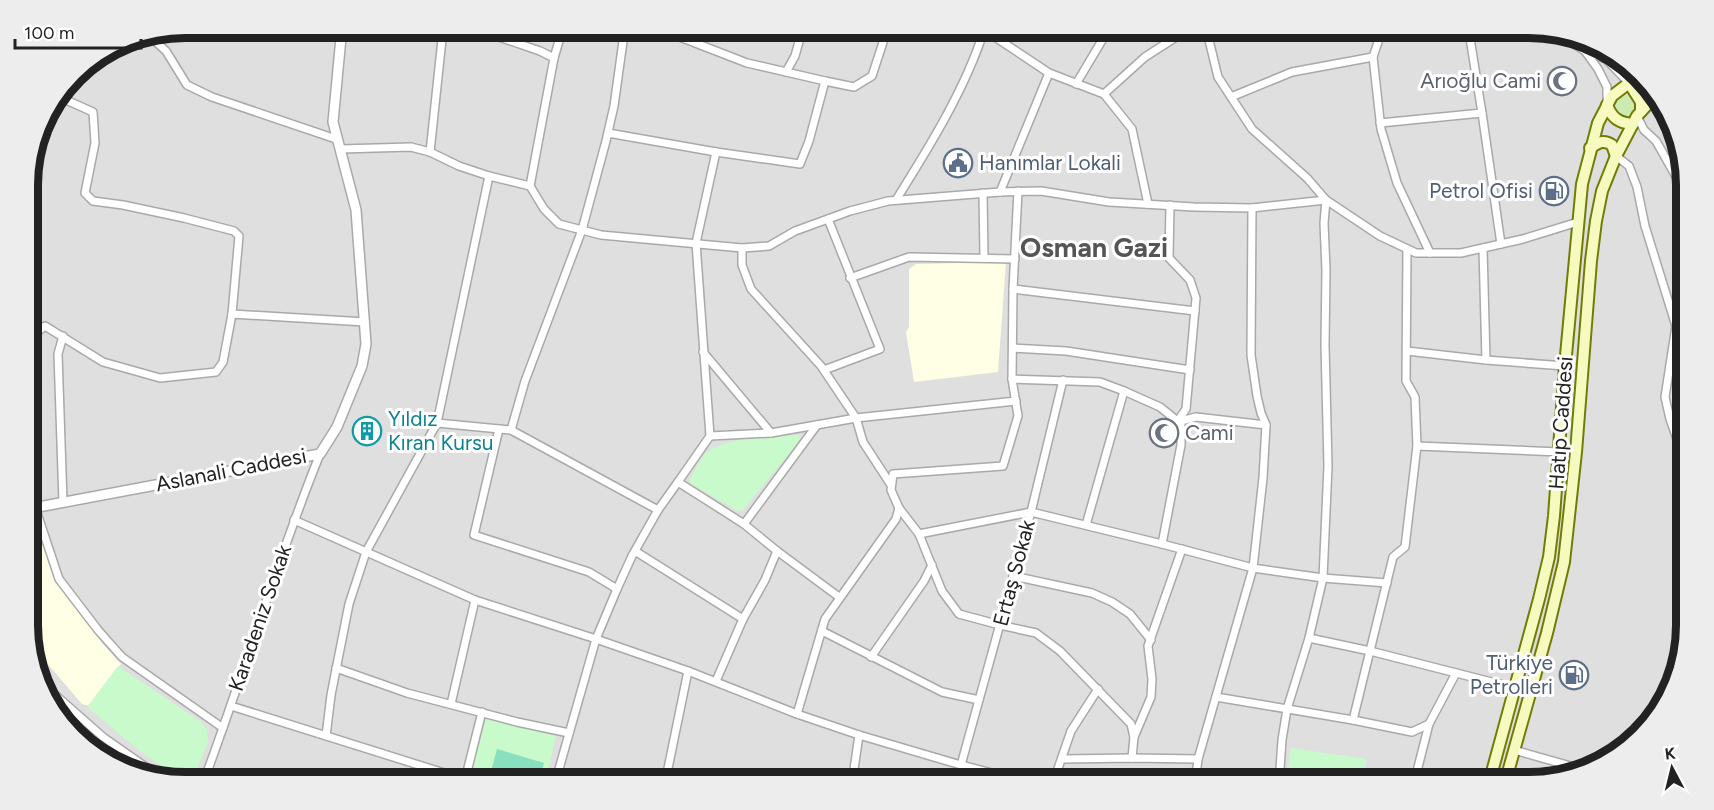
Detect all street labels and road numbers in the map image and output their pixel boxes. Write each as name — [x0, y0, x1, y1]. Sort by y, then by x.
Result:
street label: Hatıp Caddesi — [1543, 356, 1578, 490]
street label: Aslanali Caddesi — [153, 443, 308, 496]
street label: Ertaş Sokak — [987, 516, 1040, 629]
street label: Karadeniz Sokak — [223, 541, 297, 694]

